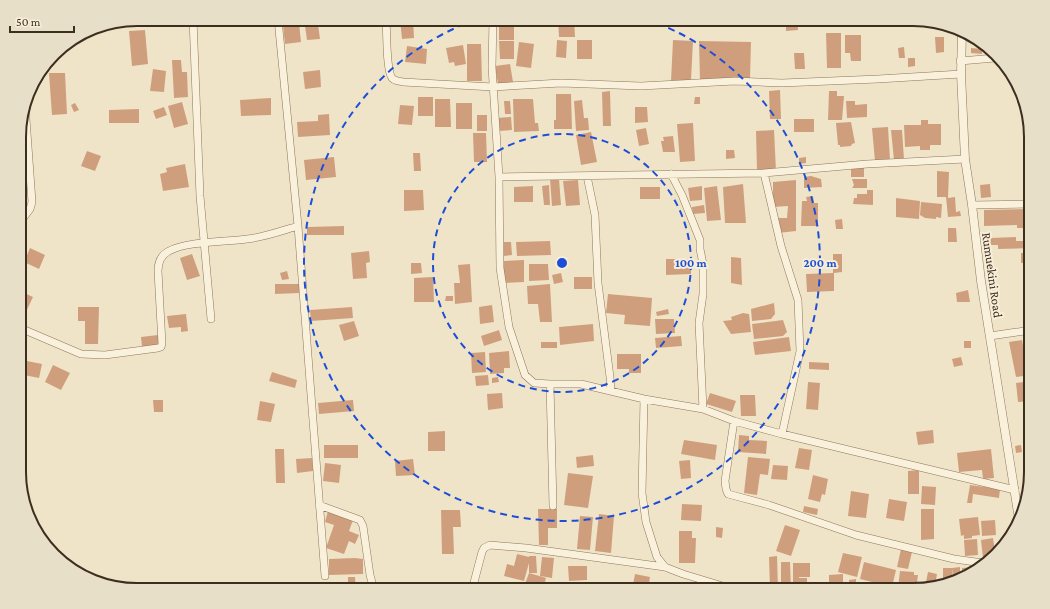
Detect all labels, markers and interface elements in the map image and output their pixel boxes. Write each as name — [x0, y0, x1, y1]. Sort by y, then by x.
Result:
scale bar — [10, 8, 74, 34]
text: 50 m — [16, 15, 41, 29]
street label: Rumuekini Road — [979, 232, 1006, 319]
centre of rings — [555, 256, 569, 270]
text: 100 m — [675, 256, 708, 270]
text: 200 m — [803, 256, 837, 270]

